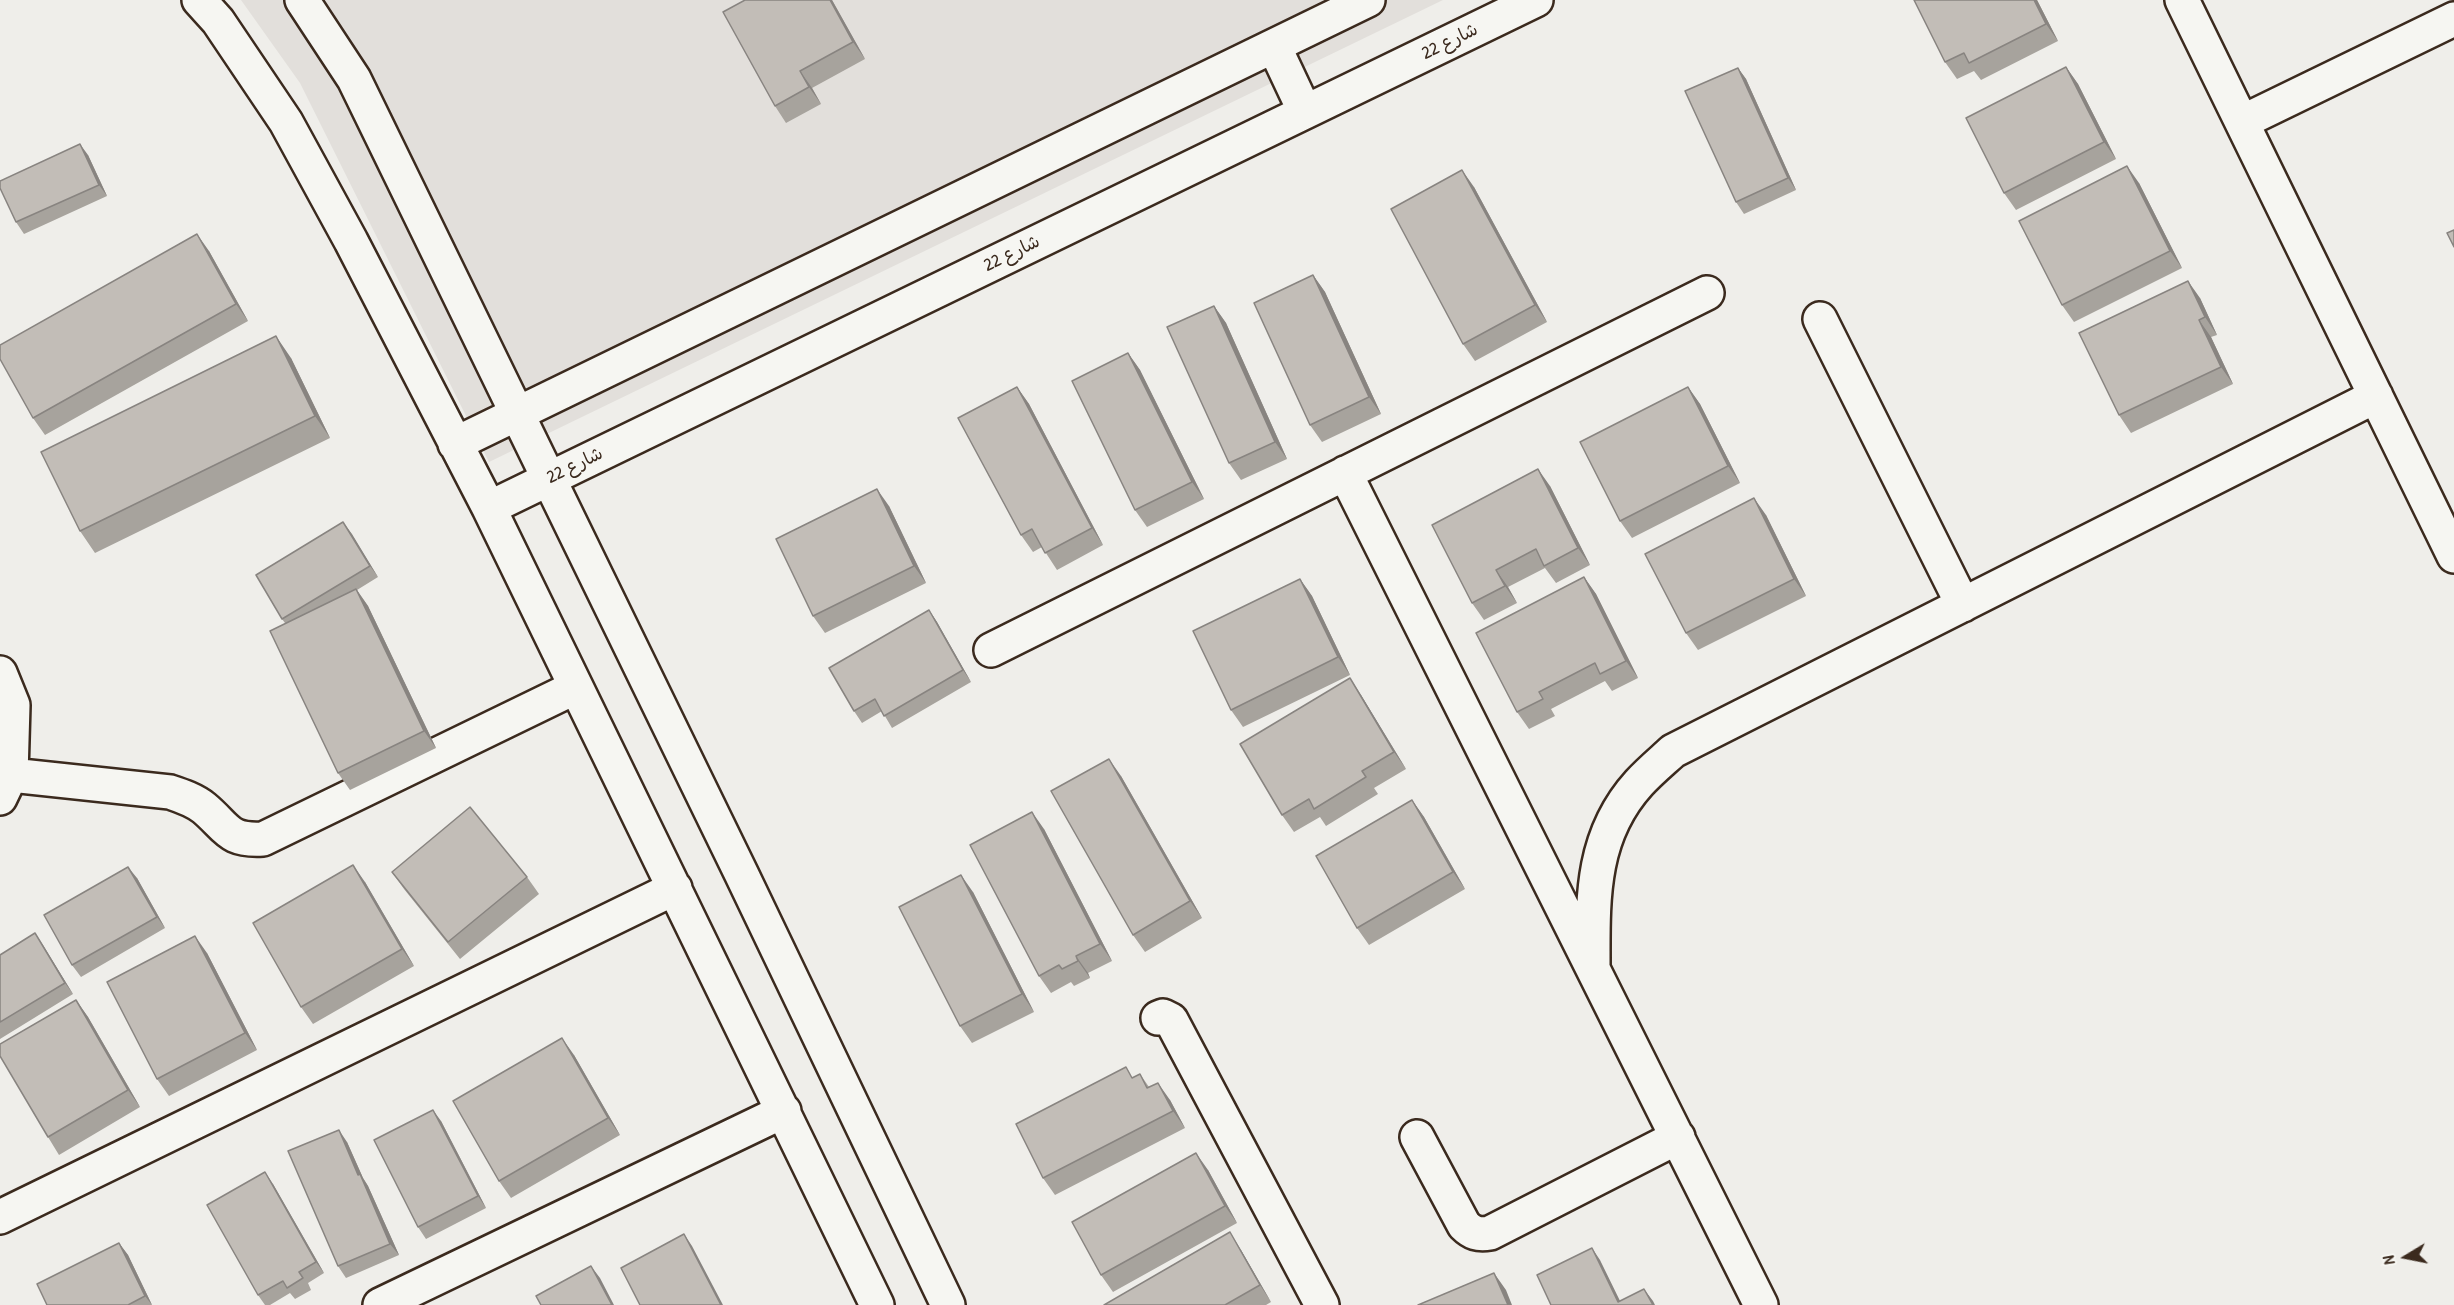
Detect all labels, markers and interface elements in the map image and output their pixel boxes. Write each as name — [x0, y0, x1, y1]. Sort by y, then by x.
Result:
street label: شارع 22 — [1418, 19, 1482, 65]
street label: شارع 22 — [980, 231, 1044, 277]
street label: شارع 22 — [543, 443, 607, 489]
north arrow — [2376, 1227, 2436, 1287]
text: N — [2377, 1254, 2400, 1266]

